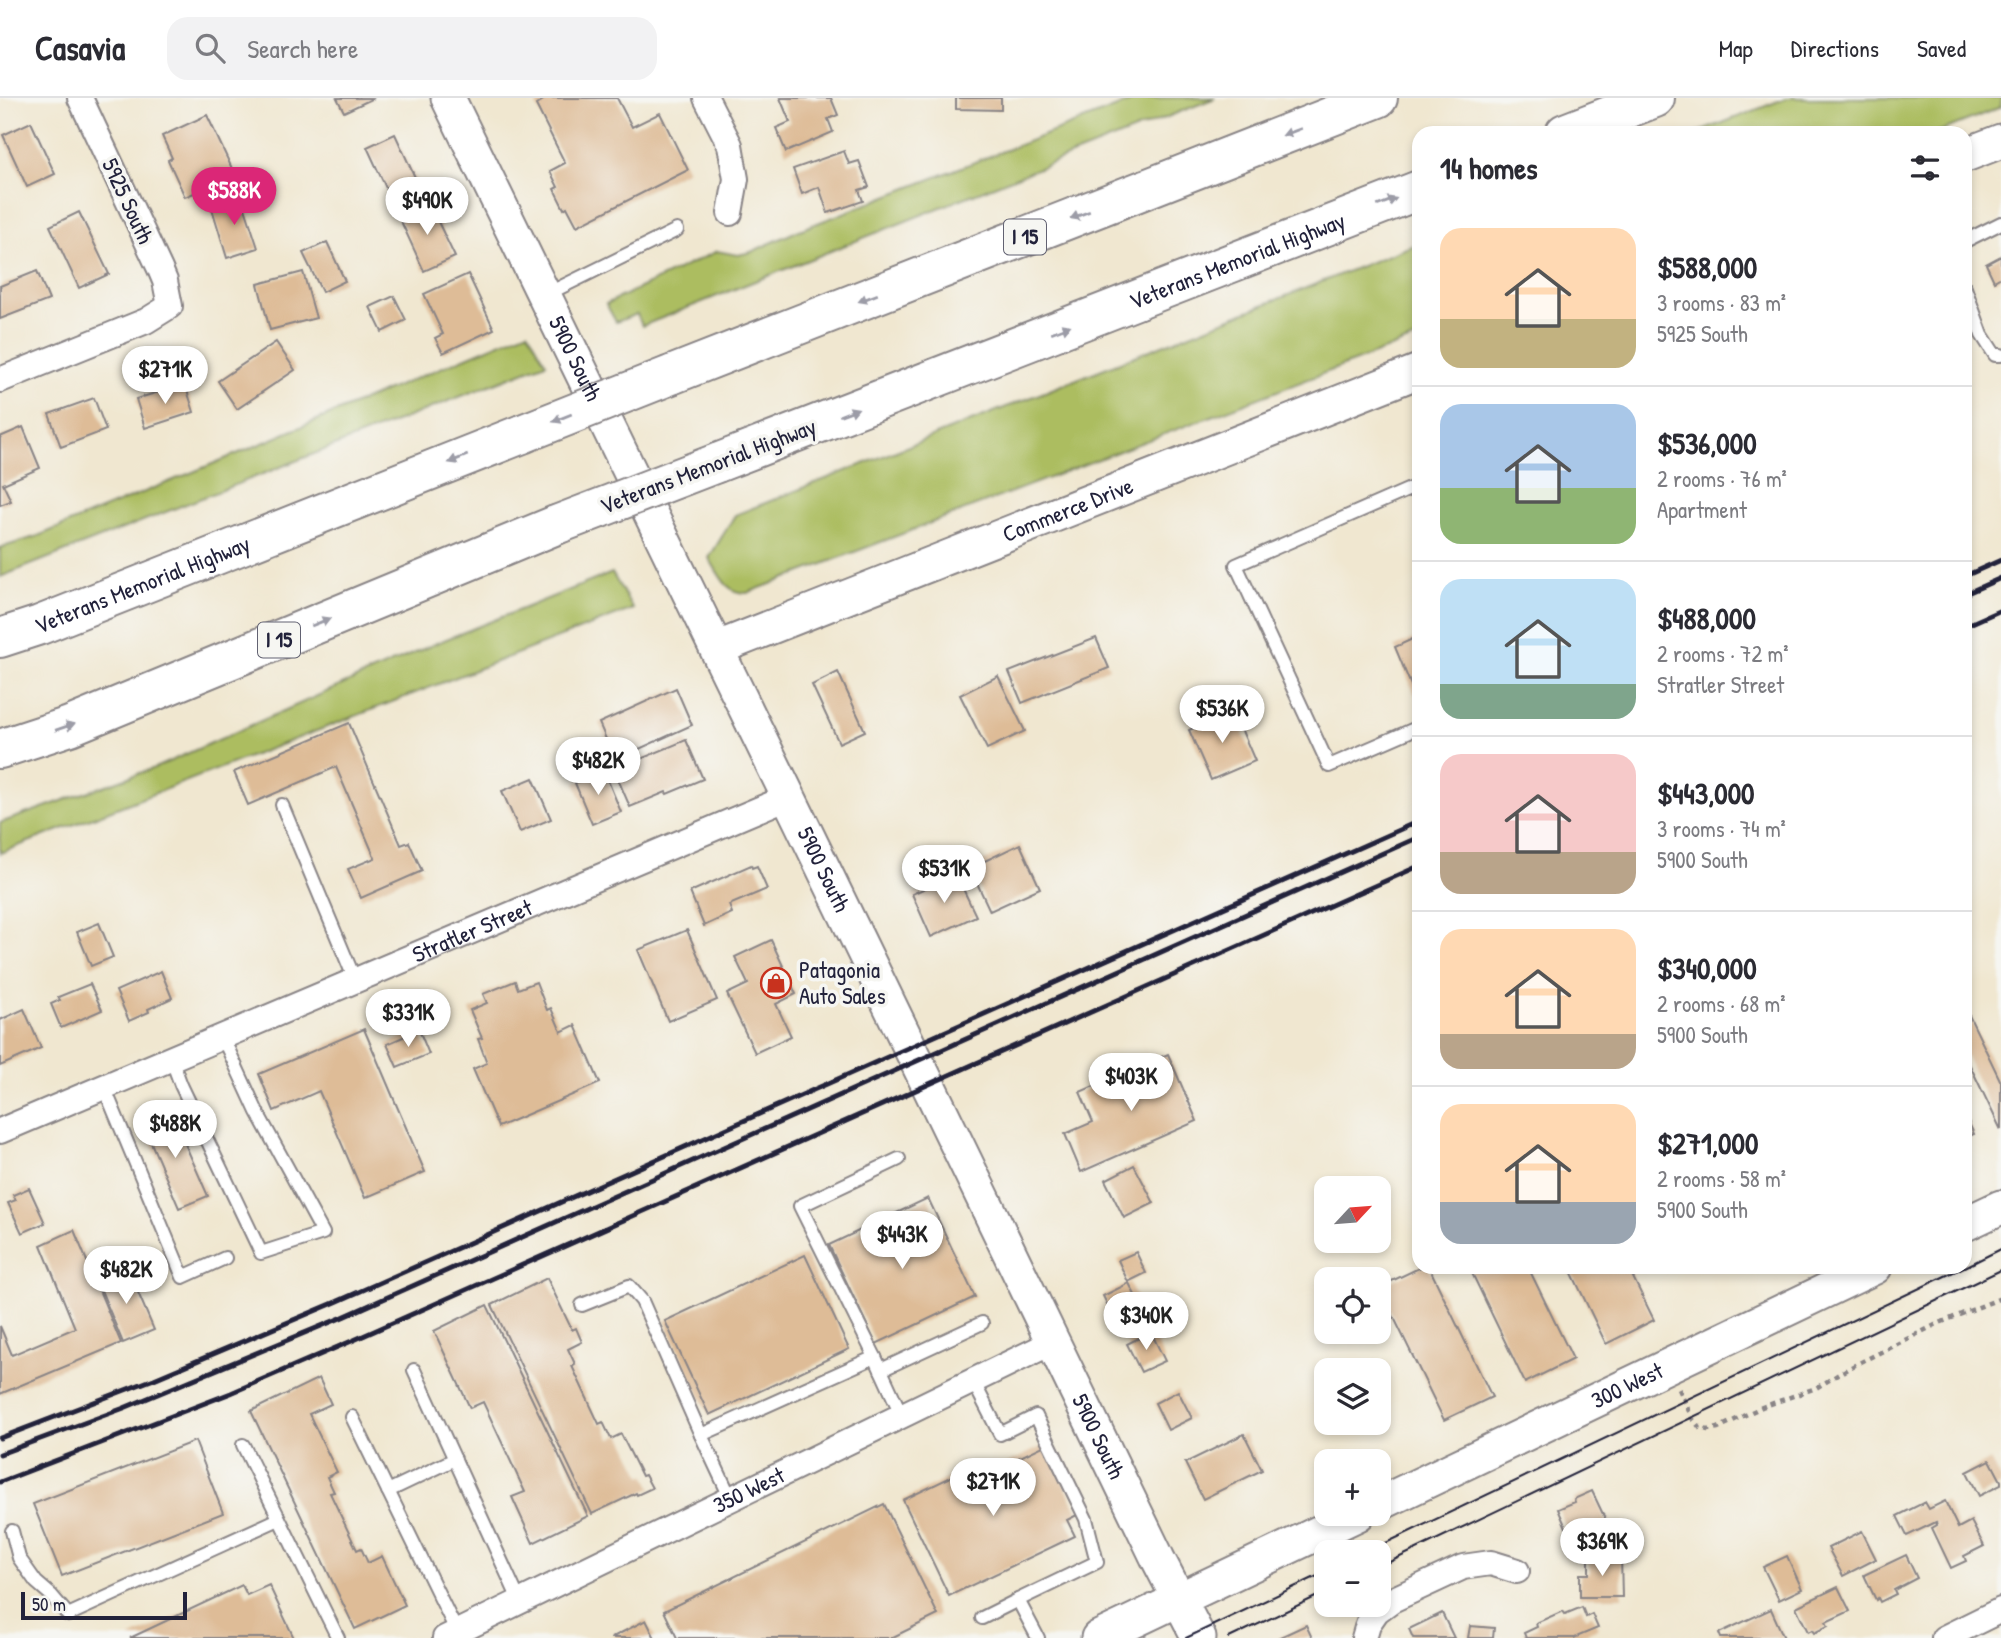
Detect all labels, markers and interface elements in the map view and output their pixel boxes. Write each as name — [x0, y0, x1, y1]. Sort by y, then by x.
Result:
search box — [167, 17, 657, 80]
text: Casavia — [35, 26, 125, 70]
icon: search — [191, 29, 229, 67]
text: Search here — [247, 31, 358, 66]
text: Map — [1719, 32, 1753, 64]
text: Directions — [1791, 32, 1879, 64]
text: Saved — [1917, 32, 1966, 64]
one-way arrow — [1281, 126, 1302, 137]
text: 14 homes — [1440, 148, 1538, 188]
icon: filters — [1906, 149, 1944, 187]
street label: 5925 South — [95, 153, 162, 249]
pin: $588K — [185, 167, 283, 227]
text: $588K — [207, 174, 261, 205]
pin: $490K — [378, 178, 476, 237]
text: $490K — [401, 184, 453, 215]
one-way arrow — [1376, 197, 1397, 208]
street label: Veterans Memorial Highway — [1124, 204, 1350, 316]
one-way arrow — [1069, 209, 1090, 220]
road number: I 15 — [1004, 220, 1046, 254]
text: $588,000 — [1657, 247, 1757, 287]
icon: home — [1496, 256, 1580, 340]
text: 3 rooms · 83 m² — [1657, 287, 1786, 318]
one-way arrow — [858, 292, 879, 303]
street label: 5900 South — [542, 311, 610, 406]
text: 5925 South — [1657, 318, 1748, 349]
one-way arrow — [1050, 324, 1071, 335]
pin: $271K — [116, 346, 214, 406]
text: $271K — [138, 353, 192, 384]
one-way arrow — [838, 406, 859, 417]
street label: Veterans Memorial Highway — [595, 410, 820, 521]
one-way arrow — [551, 413, 572, 424]
text: $536,000 — [1657, 423, 1757, 463]
icon: home — [1496, 432, 1580, 516]
one-way arrow — [448, 454, 469, 465]
text: 2 rooms · 76 m² — [1657, 463, 1787, 494]
street label: Commerce Drive — [998, 470, 1137, 549]
text: Apartment — [1657, 494, 1747, 525]
street label: Veterans Memorial Highway — [30, 527, 254, 641]
text: $488,000 — [1657, 598, 1756, 638]
icon: home — [1496, 607, 1580, 691]
one-way arrow — [310, 617, 331, 628]
road number: I 15 — [258, 622, 300, 658]
text: 2 rooms · 72 m² — [1657, 638, 1789, 669]
text: Stratler Street — [1657, 669, 1784, 700]
pin: $536K — [1173, 686, 1271, 745]
text: $536K — [1196, 692, 1248, 723]
one-way arrow — [54, 721, 75, 732]
pin: $482K — [549, 738, 647, 797]
text: $482K — [571, 744, 625, 775]
text: $443,000 — [1657, 773, 1755, 813]
icon: home — [1496, 782, 1580, 866]
text: 3 rooms · 74 m² — [1657, 813, 1786, 844]
street label: 5900 South — [790, 822, 858, 917]
text: 5900 South — [1657, 844, 1748, 875]
pin: $531K — [895, 846, 993, 905]
text: $531K — [918, 852, 970, 883]
street label: Stratler Street — [407, 891, 538, 969]
text: $340,000 — [1657, 948, 1757, 988]
place label: Patagonia Auto Sales — [799, 954, 886, 1011]
icon: home — [1496, 957, 1580, 1041]
shop icon: Patagonia Auto Sales — [759, 966, 793, 1000]
text: 2 rooms · 68 m² — [1657, 988, 1785, 1019]
pin: $331K — [359, 990, 457, 1049]
text: $331K — [382, 996, 434, 1027]
text: 5900 South — [1657, 1019, 1748, 1050]
pin: $403K — [1082, 1054, 1180, 1113]
text: $403K — [1105, 1060, 1157, 1091]
pin: $488K — [126, 1100, 224, 1160]
text: $488K — [149, 1107, 201, 1138]
text: $271,000 — [1657, 1123, 1758, 1163]
icon: home — [1496, 1132, 1580, 1216]
text: 2 rooms · 58 m² — [1657, 1163, 1786, 1194]
north arrow — [1314, 1176, 1391, 1253]
map controls — [1314, 1176, 1391, 1617]
text: 5900 South — [1657, 1194, 1748, 1225]
pin: $443K — [853, 1212, 951, 1271]
text: $443K — [876, 1218, 928, 1249]
pin: $482K — [77, 1246, 175, 1306]
text: $482K — [99, 1253, 153, 1284]
button: locate — [1314, 1267, 1391, 1344]
pin: $340K — [1097, 1292, 1195, 1352]
text: $340K — [1120, 1299, 1172, 1330]
street label: 300 West — [1586, 1354, 1669, 1415]
button: layers — [1314, 1358, 1391, 1435]
street label: 5900 South — [1065, 1389, 1133, 1484]
button: + — [1314, 1449, 1391, 1526]
pin: $271K — [944, 1458, 1042, 1518]
street label: 350 West — [708, 1459, 790, 1520]
text: $271K — [966, 1465, 1020, 1496]
pin: $369K — [1553, 1518, 1651, 1578]
text: $369K — [1576, 1525, 1628, 1556]
button: − — [1314, 1540, 1391, 1617]
scale bar — [21, 1589, 187, 1621]
text: 50 m — [32, 1591, 66, 1617]

